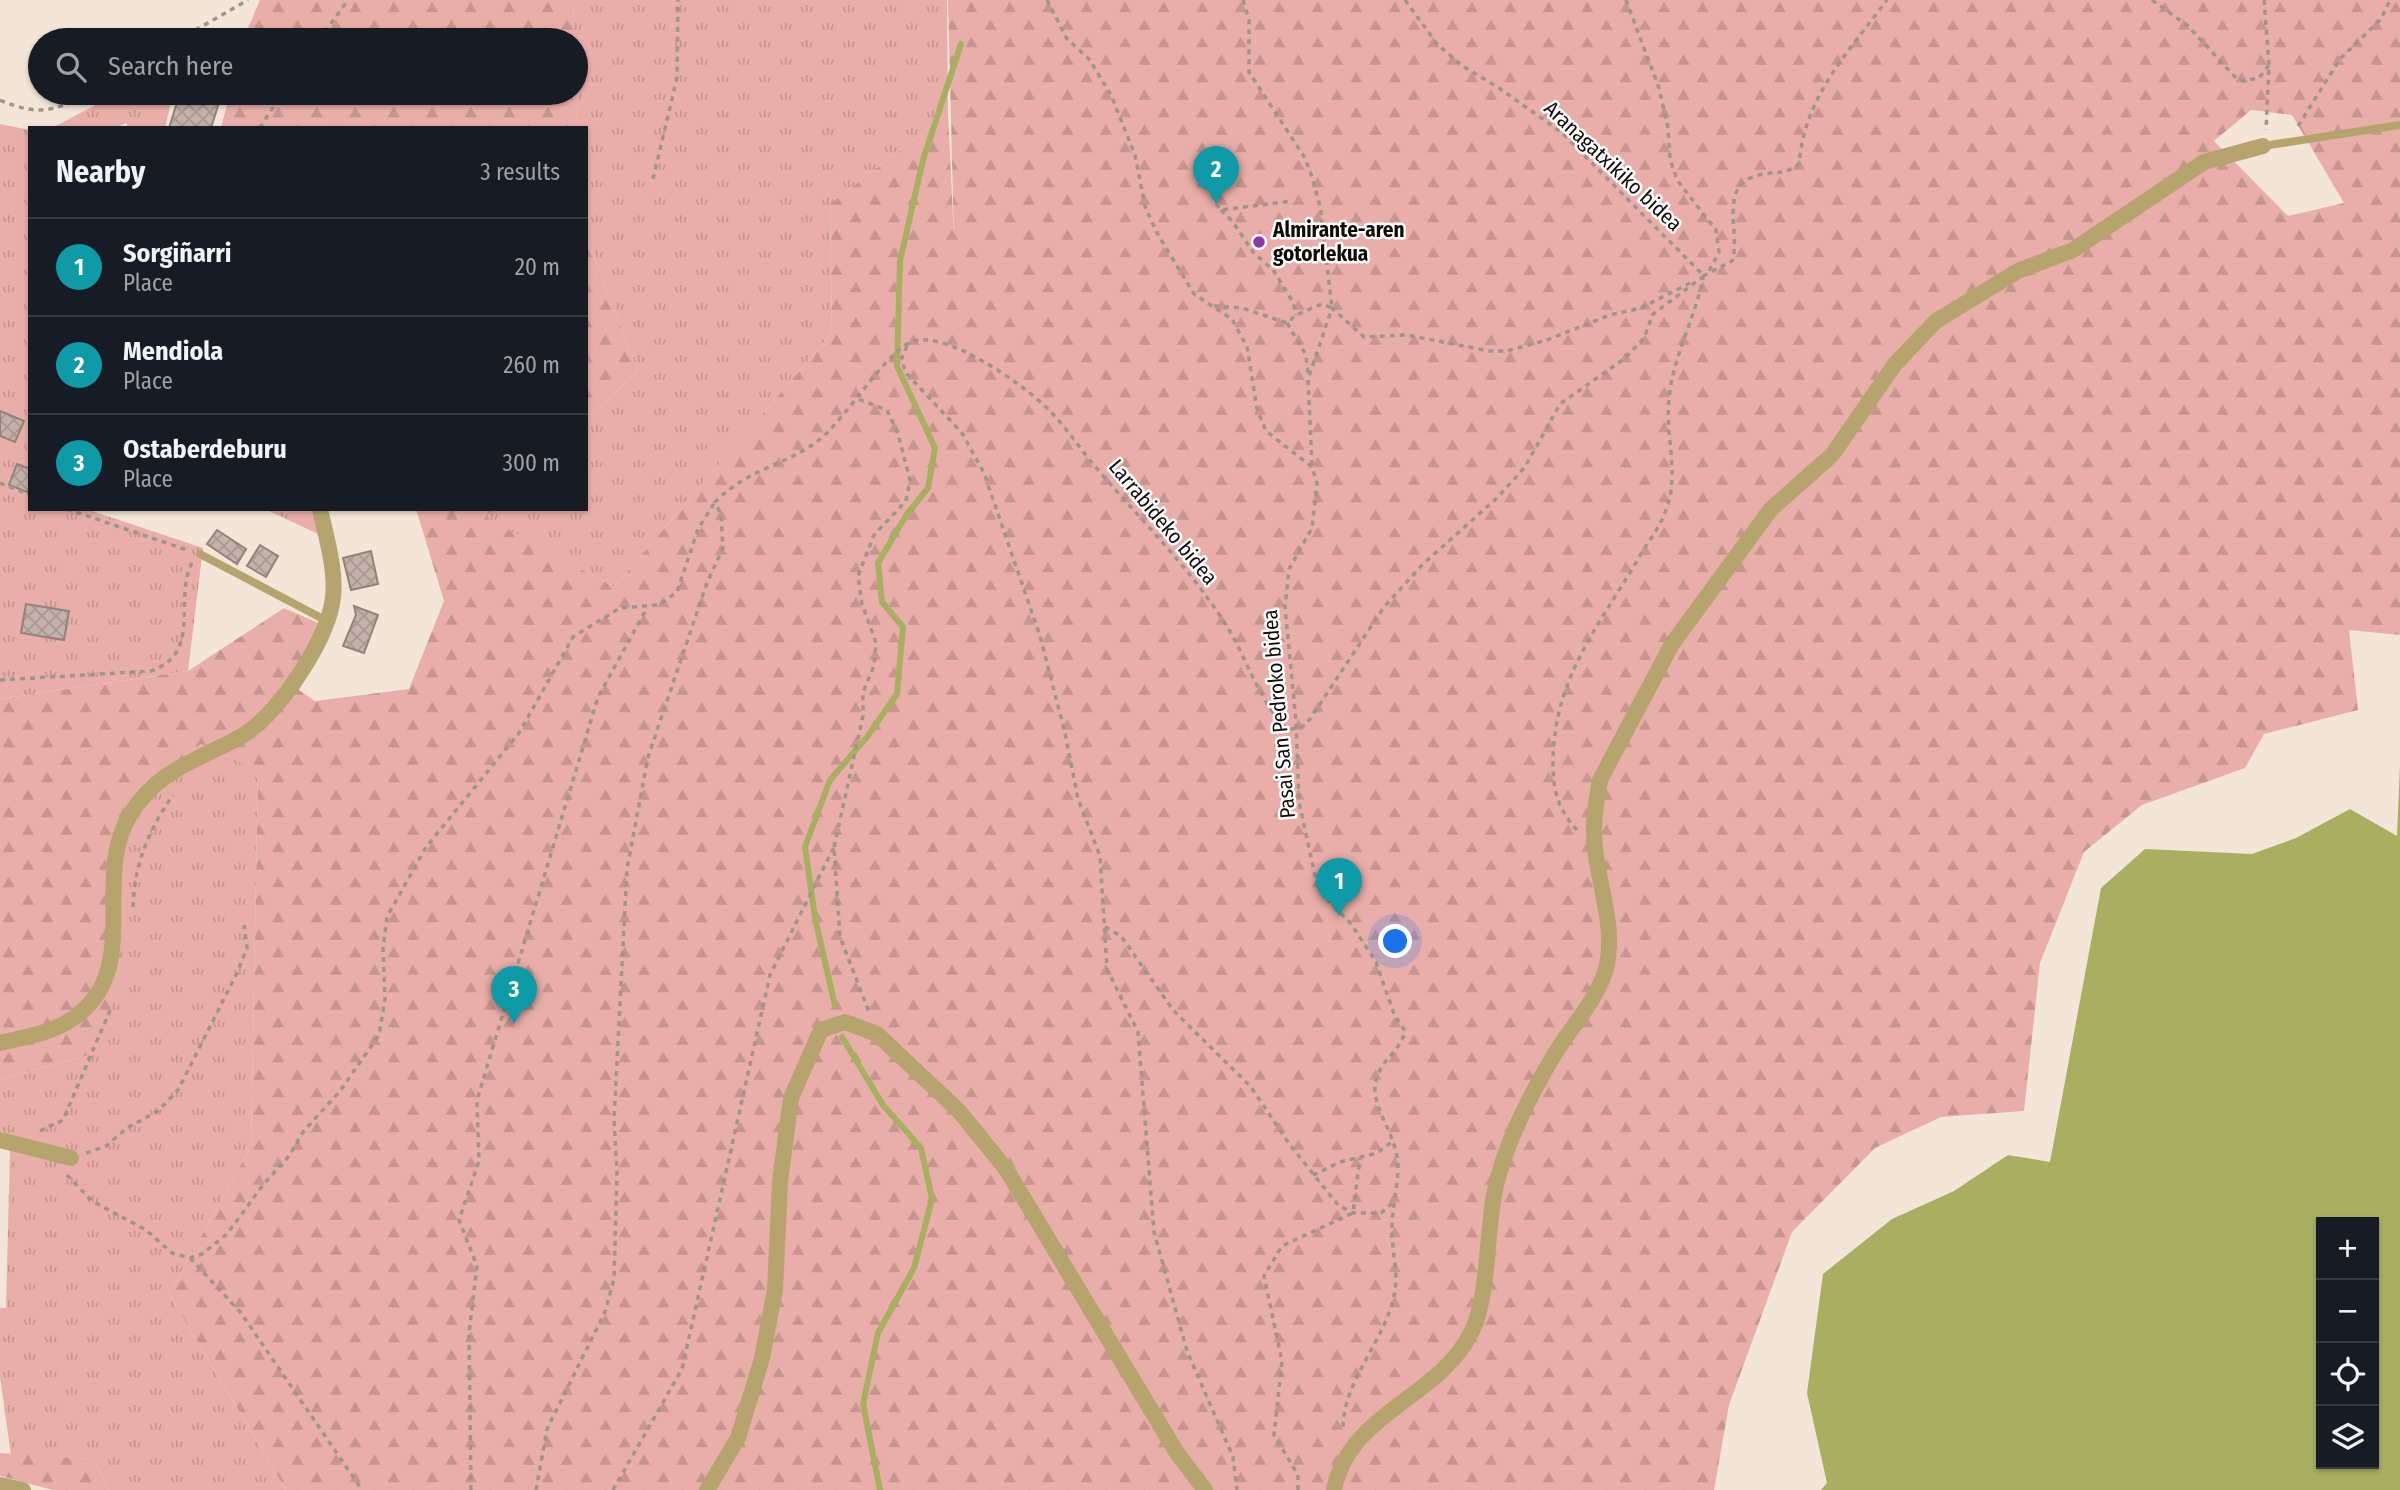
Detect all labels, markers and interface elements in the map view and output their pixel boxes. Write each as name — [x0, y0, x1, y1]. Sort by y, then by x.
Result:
search box — [28, 28, 588, 105]
icon: search — [52, 48, 90, 86]
text: Search here — [108, 51, 233, 82]
street label: Aranagatxikiko bidea — [1539, 95, 1687, 237]
pin: 2 — [1193, 146, 1239, 204]
text: Nearby — [56, 154, 145, 190]
text: 3 results — [480, 158, 560, 186]
place label: Almirante-aren gotorlekua — [1272, 217, 1405, 267]
marker: Almirante-aren gotorlekua — [1251, 234, 1267, 250]
text: Sorgiñarri — [123, 238, 232, 269]
text: 1 — [74, 253, 84, 281]
text: 20 m — [515, 253, 560, 281]
text: Place — [123, 269, 173, 297]
text: Mendiola — [123, 336, 223, 367]
text: 2 — [74, 351, 84, 379]
text: 260 m — [503, 351, 560, 379]
text: Place — [123, 367, 173, 395]
text: Ostaberdeburu — [123, 434, 287, 465]
text: 3 — [74, 449, 84, 477]
text: 300 m — [503, 449, 560, 477]
street label: Larrabideko bidea — [1103, 454, 1223, 590]
text: Place — [123, 465, 173, 493]
street label: Pasai San Pedroko bidea — [1257, 608, 1301, 820]
pin: 1 — [1316, 858, 1362, 916]
your location — [1378, 924, 1412, 958]
pin: 3 — [491, 966, 537, 1024]
map controls — [2316, 1217, 2379, 1469]
button: + — [2316, 1217, 2379, 1280]
button: − — [2316, 1280, 2379, 1343]
button: locate — [2316, 1343, 2379, 1406]
button: layers — [2316, 1406, 2379, 1469]

